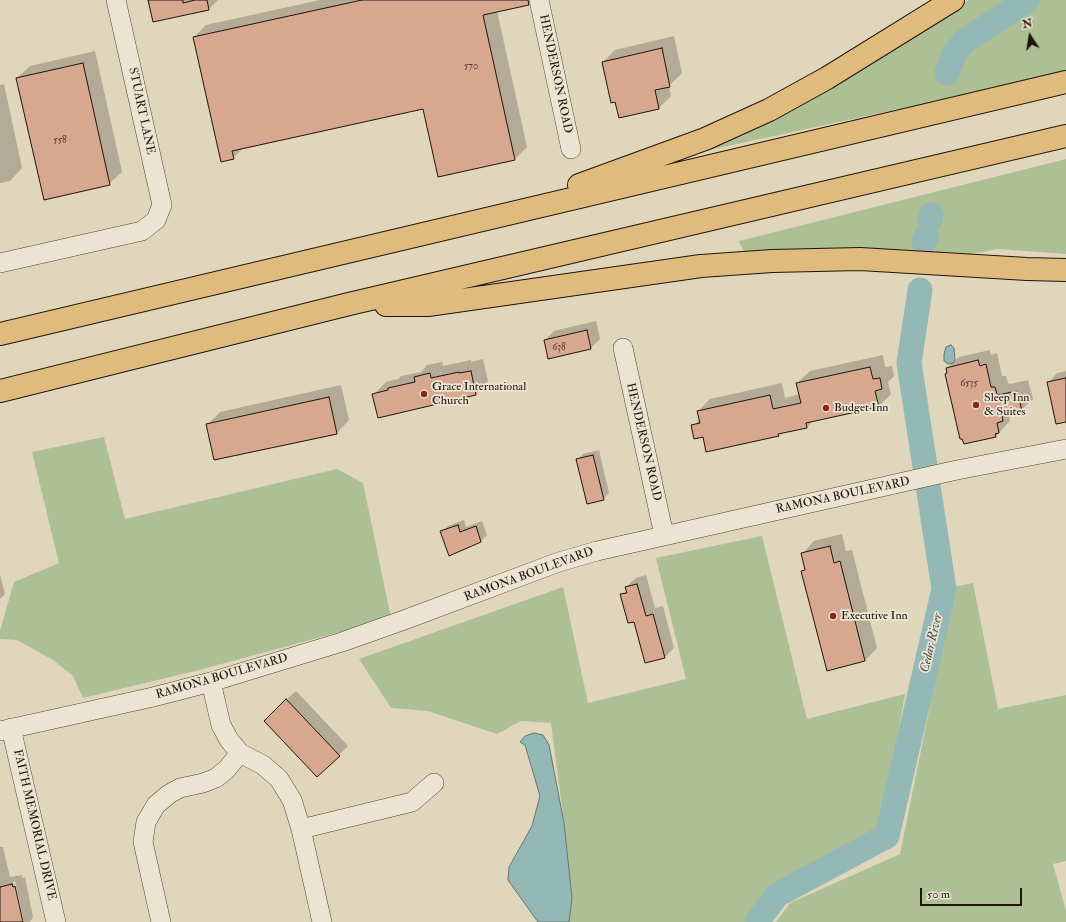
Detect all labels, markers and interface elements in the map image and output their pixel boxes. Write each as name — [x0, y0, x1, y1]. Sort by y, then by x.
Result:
street label: HENDERSON ROAD — [535, 13, 575, 135]
north arrow — [1010, 16, 1050, 56]
text: N — [1021, 16, 1034, 31]
house number: 570 — [464, 61, 478, 73]
street label: STUART LANE — [125, 66, 157, 156]
house number: 558 — [53, 135, 67, 147]
house number: 638 — [552, 342, 566, 354]
house number: 6535 — [960, 378, 978, 390]
place label: Grace International Church — [432, 380, 526, 408]
street label: HENDERSON ROAD — [622, 381, 664, 503]
marker: Grace International Church — [419, 389, 429, 399]
place label: Sleep Inn & Suites — [984, 391, 1030, 419]
marker: Sleep Inn & Suites — [971, 400, 981, 410]
place label: Budget Inn — [834, 401, 889, 415]
marker: Budget Inn — [821, 403, 831, 413]
street label: RAMONA BOULEVARD — [775, 475, 911, 517]
street label: RAMONA BOULEVARD — [462, 545, 596, 605]
place label: Executive Inn — [841, 609, 908, 623]
marker: Executive Inn — [828, 611, 838, 621]
water label: Cedar River — [918, 612, 946, 674]
street label: RAMONA BOULEVARD — [154, 651, 290, 703]
street label: FAITH MEMORIAL DRIVE — [10, 748, 58, 902]
scale bar — [922, 880, 1024, 906]
text: 50 m — [927, 887, 950, 902]

